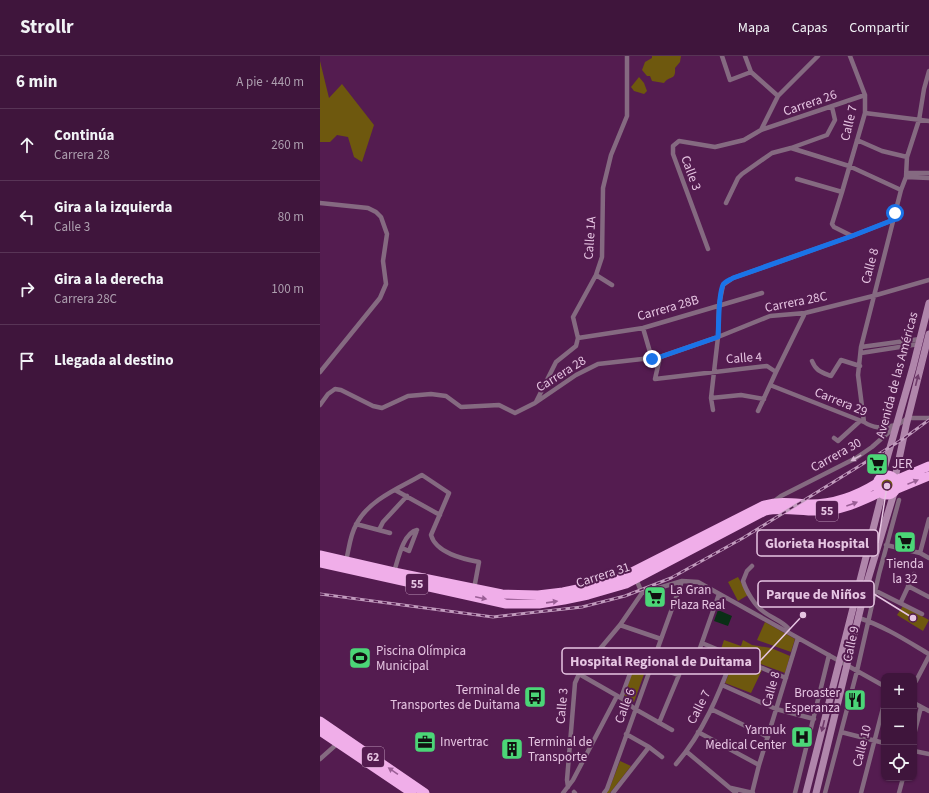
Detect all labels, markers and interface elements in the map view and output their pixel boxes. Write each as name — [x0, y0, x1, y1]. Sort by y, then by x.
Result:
text: Strollr — [20, 14, 74, 41]
text: Mapa — [738, 18, 770, 38]
text: Capas — [792, 18, 827, 38]
text: Compartir — [849, 18, 909, 38]
text: 6 min — [16, 70, 57, 94]
text: A pie · 440 m — [236, 73, 304, 91]
street label: Carrera 26 — [781, 85, 839, 121]
street label: Calle 7 — [836, 103, 862, 143]
text: Continúa — [54, 125, 115, 146]
icon: ahead — [16, 134, 38, 156]
text: 260 m — [271, 136, 304, 154]
text: Carrera 28 — [54, 146, 110, 164]
street label: Calle 3 — [676, 153, 706, 193]
text: Gira a la izquierda — [54, 197, 173, 218]
route start — [886, 204, 904, 222]
icon: left — [16, 206, 38, 228]
text: 80 m — [278, 208, 304, 226]
street label: Calle 1A — [580, 215, 601, 260]
text: Calle 3 — [54, 218, 90, 236]
street label: Calle 8 — [857, 246, 883, 286]
text: Gira a la derecha — [54, 269, 164, 290]
icon: right — [16, 278, 38, 300]
text: 100 m — [271, 280, 304, 298]
street label: Carrera 28C — [763, 287, 829, 317]
text: Carrera 28C — [54, 290, 117, 308]
street label: Carrera 28B — [635, 291, 701, 325]
street label: Avenida de las Américas — [871, 309, 923, 440]
street label: Calle 4 — [725, 348, 763, 368]
icon: arrive — [16, 350, 38, 372]
text: Llegada al destino — [54, 350, 174, 371]
route end — [643, 350, 661, 368]
street label: Carrera 28 — [533, 352, 589, 396]
one-way arrow — [915, 374, 921, 386]
street label: Carrera 29 — [812, 383, 870, 421]
street label: Carrera 30 — [807, 434, 865, 476]
supermarket icon: JER — [864, 451, 890, 477]
one-way arrow — [850, 454, 862, 461]
place label: JER — [892, 455, 913, 473]
one-way arrow — [907, 479, 919, 485]
road number: 55 — [816, 501, 838, 521]
one-way arrow — [847, 501, 859, 507]
supermarket icon: Tienda la 32 — [892, 529, 918, 555]
callout: Glorieta Hospital — [757, 530, 878, 556]
text: Glorieta Hospital — [765, 534, 869, 554]
place label: Tienda la 32 — [886, 555, 924, 588]
street label: Carrera 31 — [574, 558, 632, 592]
road number: 55 — [406, 574, 428, 594]
place label: La Gran Plaza Real — [670, 581, 725, 614]
callout: Parque de Niños — [758, 581, 874, 607]
supermarket icon: La Gran Plaza Real — [642, 584, 668, 610]
text: Parque de Niños — [766, 585, 866, 605]
one-way arrow — [475, 596, 487, 602]
one-way arrow — [545, 599, 558, 605]
street label: Calle 9 — [838, 624, 864, 664]
place label: Piscina Olímpica Municipal — [376, 642, 466, 675]
sports icon: Piscina Olímpica Municipal — [347, 645, 373, 671]
callout: Hospital Regional de Duitama — [562, 648, 760, 674]
text: Hospital Regional de Duitama — [570, 652, 752, 672]
street label: Calle 8 — [757, 669, 785, 709]
map controls — [881, 673, 917, 781]
button: + — [881, 673, 917, 709]
place label: Terminal de Transportes de Duitama — [390, 681, 520, 714]
bus stop icon: Terminal de Transportes de Duitama — [522, 684, 548, 710]
place label: Broaster Esperanza — [784, 684, 840, 717]
street label: Calle 6 — [610, 686, 640, 726]
street label: Calle 3 — [551, 687, 573, 725]
street label: Calle 7 — [683, 687, 715, 727]
restaurant icon: Broaster Esperanza — [842, 687, 868, 713]
button: − — [881, 709, 917, 745]
one-way arrow — [819, 719, 825, 732]
place label: Yarmuk Medical Center — [705, 721, 787, 754]
street label: Calle 10 — [848, 723, 876, 769]
hospital icon: Yarmuk Medical Center — [789, 724, 815, 750]
office icon: Invertrac — [412, 729, 438, 755]
place label: Invertrac — [440, 733, 489, 751]
place label: Terminal de Transporte — [528, 733, 592, 766]
building icon: Terminal de Transporte — [499, 736, 525, 762]
button: locate — [881, 745, 917, 781]
road number: 62 — [362, 747, 384, 767]
one-way arrow — [388, 767, 398, 775]

